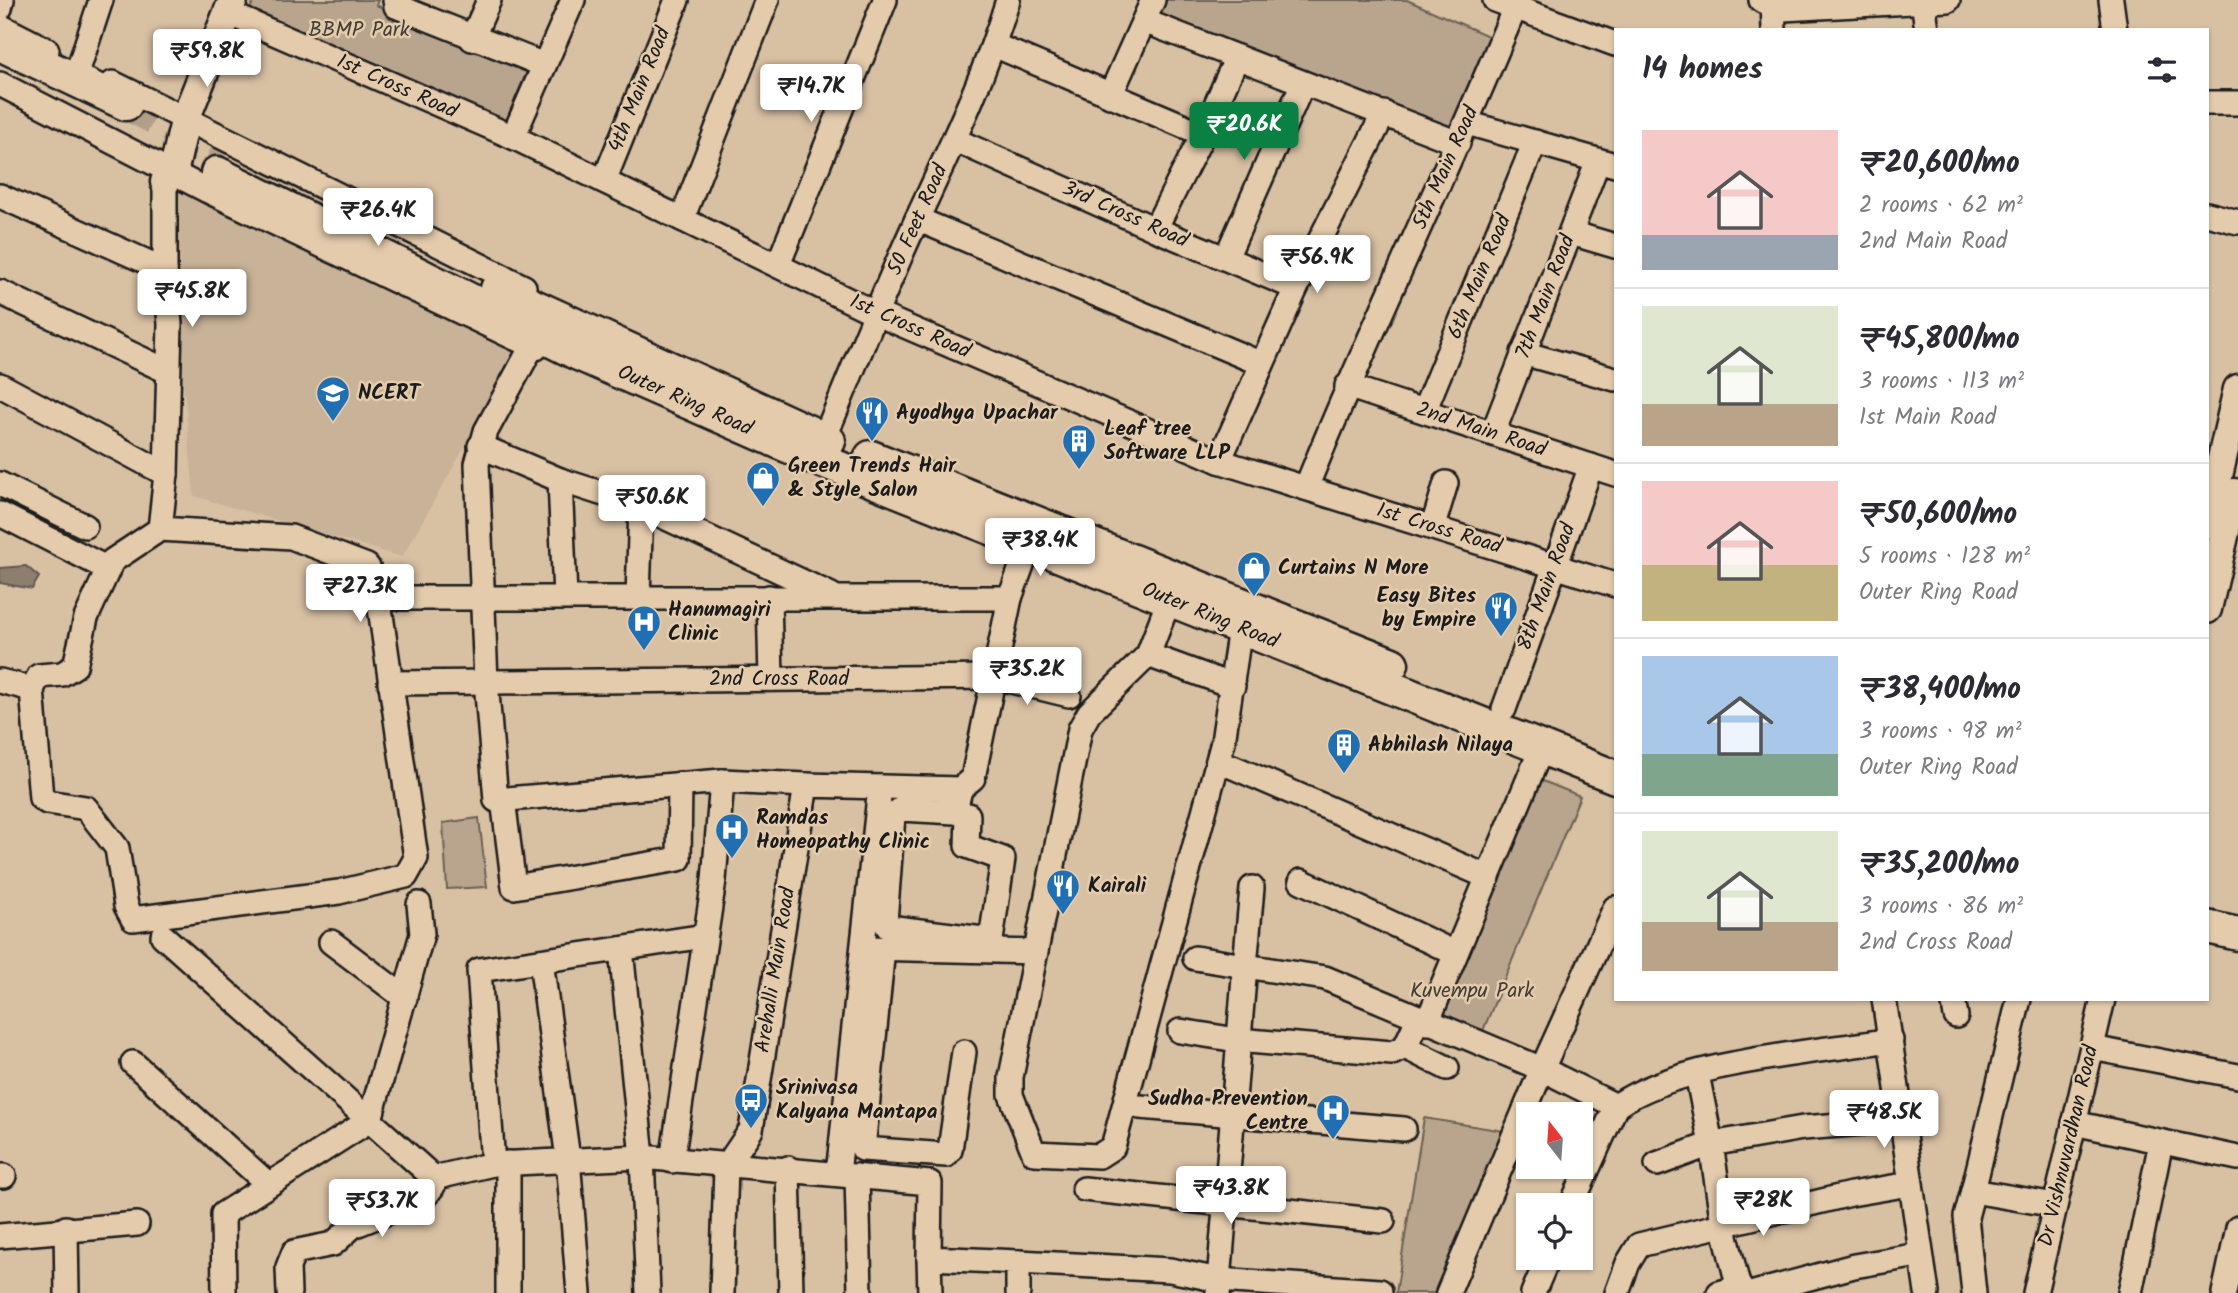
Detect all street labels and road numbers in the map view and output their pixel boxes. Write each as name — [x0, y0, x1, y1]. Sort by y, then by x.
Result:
street label: 4th Main Road — [600, 22, 680, 158]
street label: 1st Cross Road — [331, 46, 463, 129]
street label: 5th Main Road — [1404, 100, 1488, 235]
street label: 50 Feet Road — [879, 159, 957, 281]
street label: 3rd Cross Road — [1056, 172, 1194, 258]
street label: 6th Main Road — [1439, 209, 1521, 344]
street label: 7th Main Road — [1507, 230, 1585, 364]
street label: 1st Cross Road — [844, 286, 976, 369]
street label: Outer Ring Road — [612, 356, 758, 446]
street label: 2nd Main Road — [1411, 393, 1551, 467]
street label: 1st Cross Road — [1372, 494, 1506, 564]
street label: 8th Main Road — [1509, 518, 1586, 655]
street label: Outer Ring Road — [1137, 574, 1284, 659]
street label: 2nd Cross Road — [709, 663, 849, 696]
street label: Arehalli Main Road — [747, 884, 805, 1055]
street label: Dr Vishnuvardhan Road — [2030, 1042, 2108, 1250]

